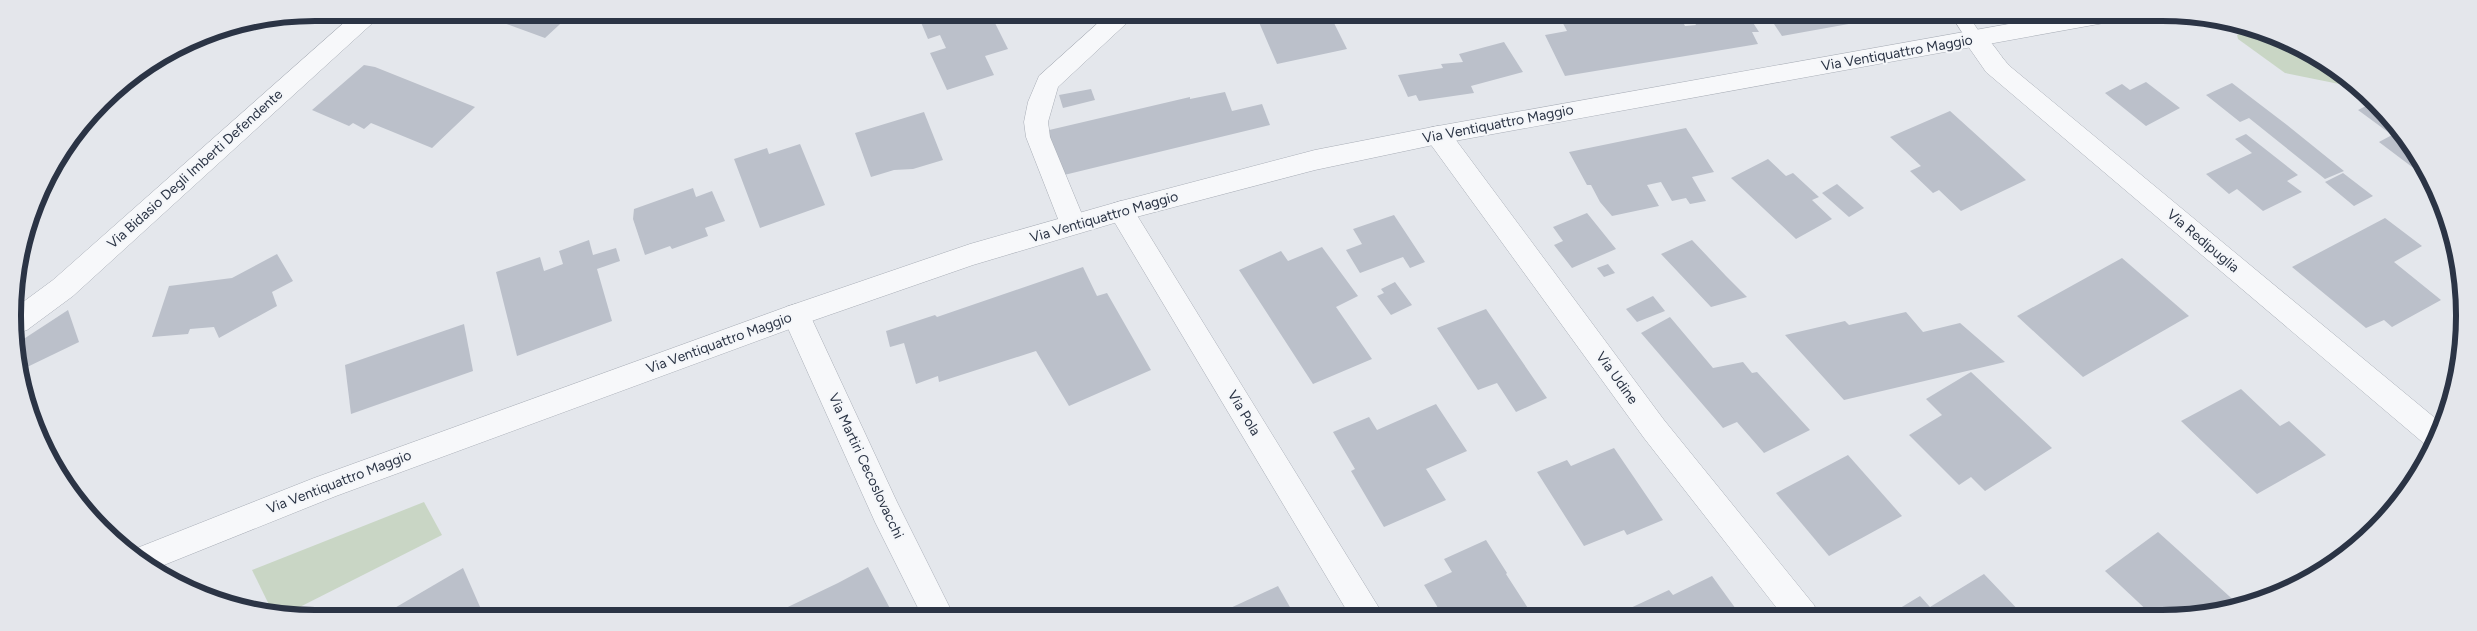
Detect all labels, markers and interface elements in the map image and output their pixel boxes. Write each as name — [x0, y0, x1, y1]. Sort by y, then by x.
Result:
street label: Via Ventiquattro Maggio — [1820, 31, 1974, 75]
street label: Via Bidasio Degli Imberti Defendente — [104, 85, 286, 252]
street label: Via Ventiquattro Maggio — [1421, 101, 1575, 147]
street label: Via Ventiquattro Maggio — [1028, 188, 1180, 246]
street label: Via Redipuglia — [2163, 206, 2243, 276]
street label: Via Ventiquattro Maggio — [644, 309, 794, 377]
street label: Via Udine — [1592, 349, 1642, 408]
street label: Via Pola — [1224, 387, 1264, 439]
street label: Via Martiri Cecoslovacchi — [825, 390, 907, 542]
street label: Via Ventiquattro Maggio — [264, 447, 414, 517]

